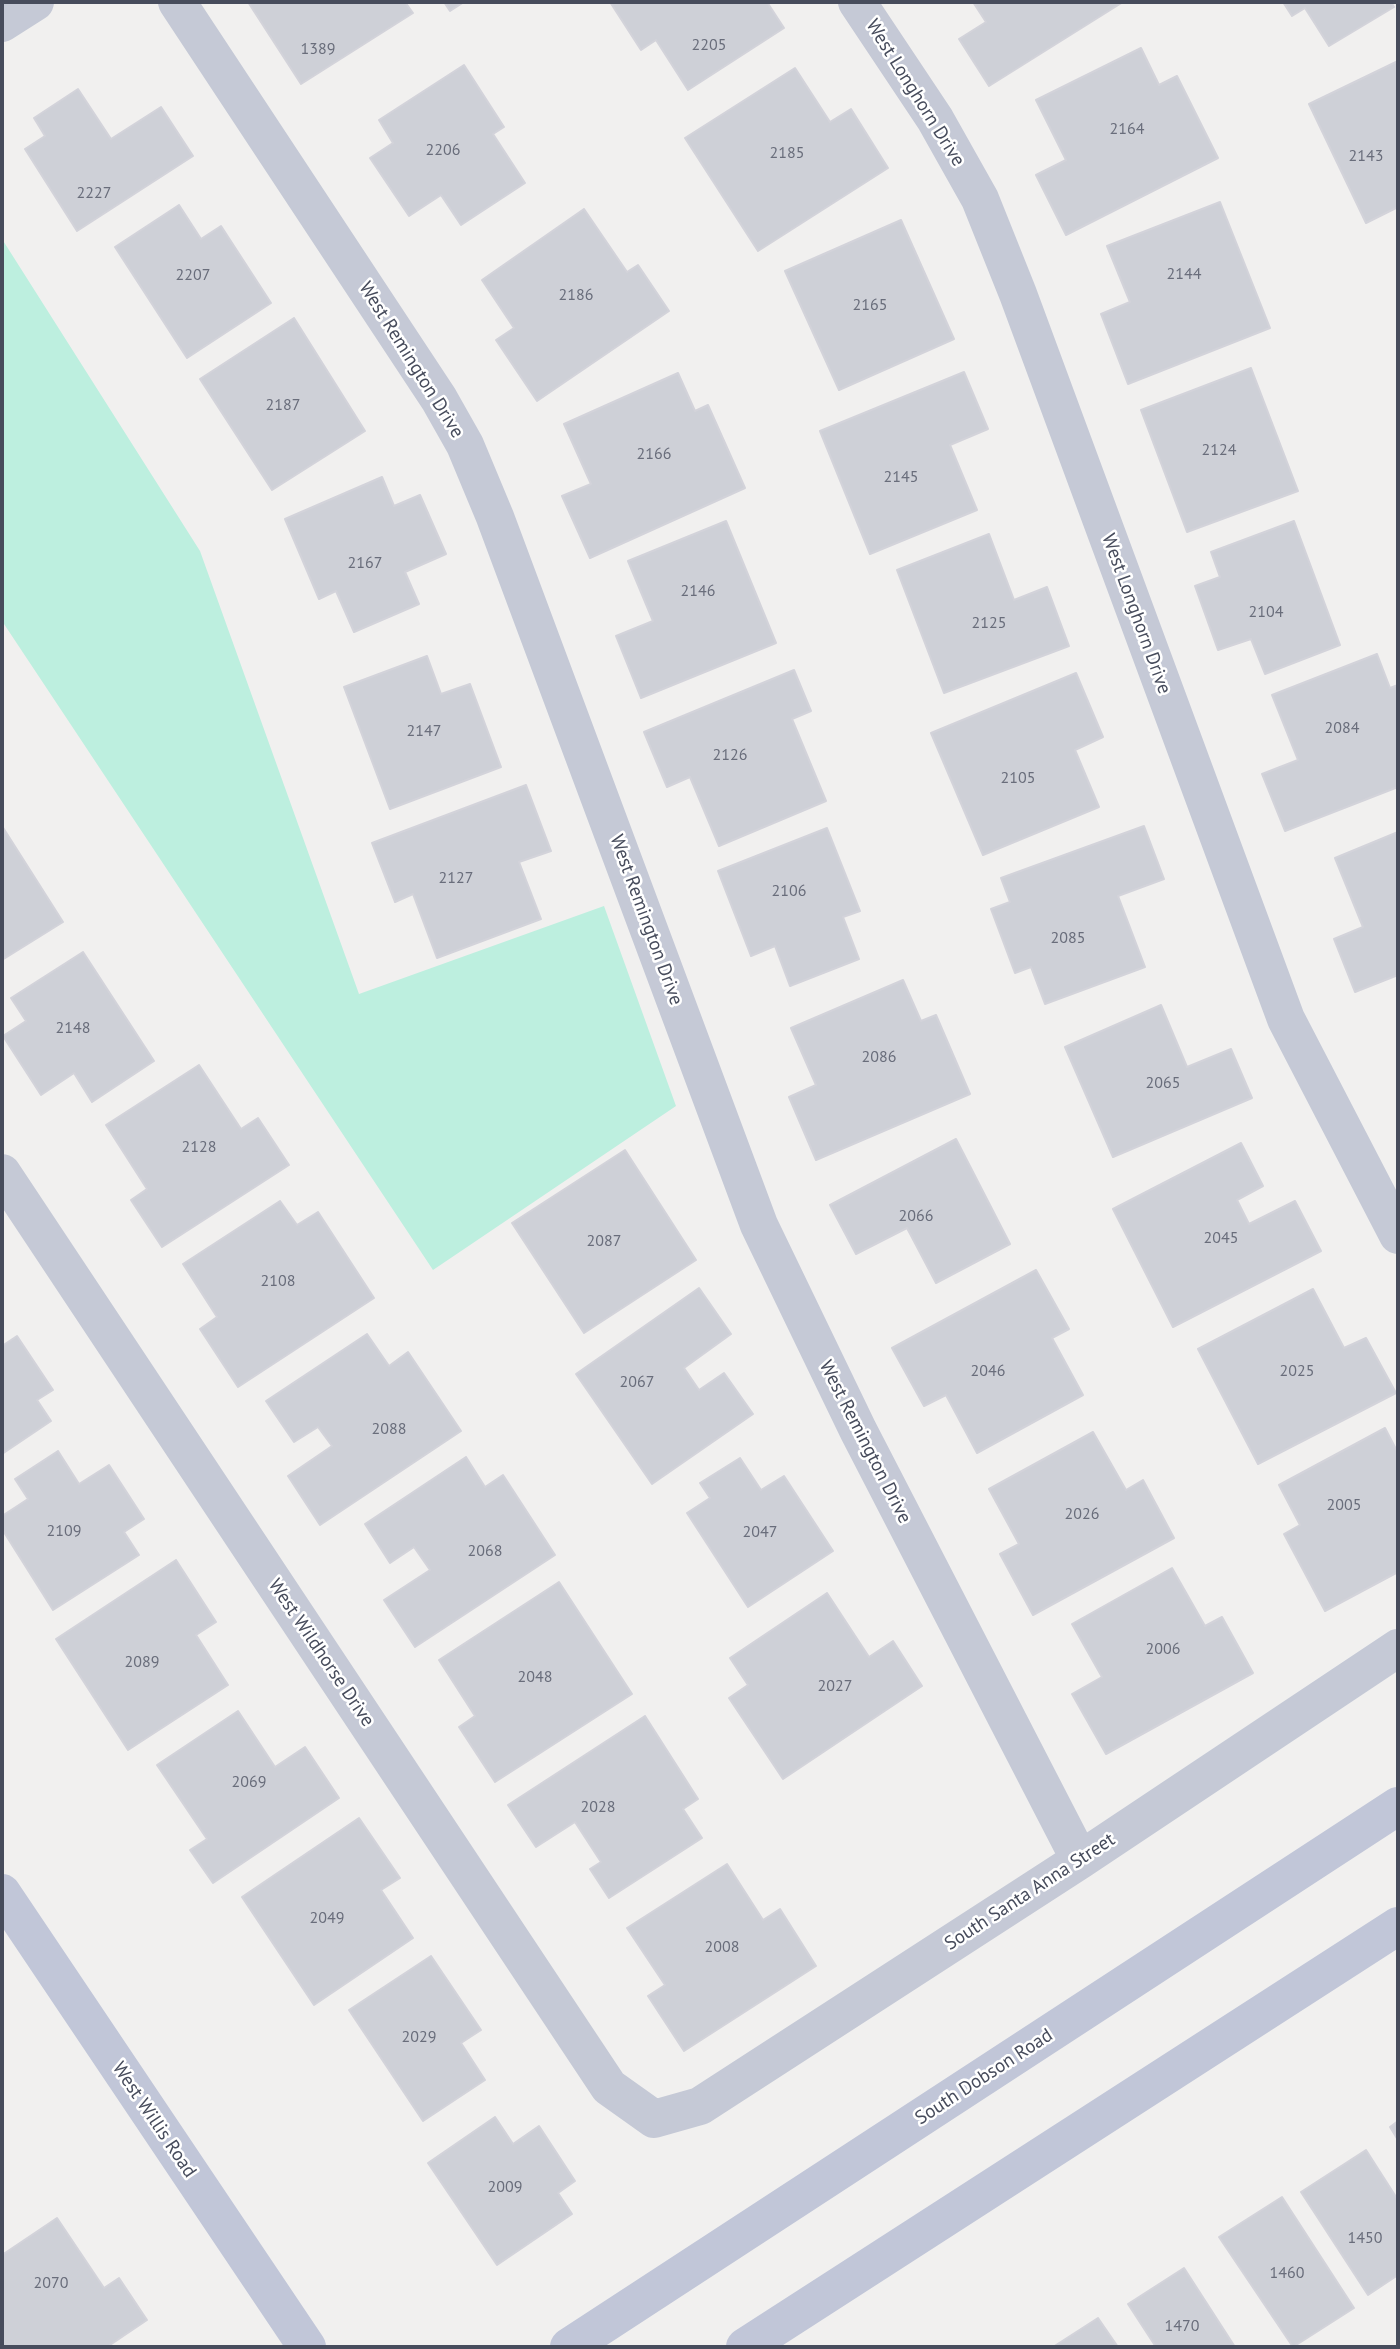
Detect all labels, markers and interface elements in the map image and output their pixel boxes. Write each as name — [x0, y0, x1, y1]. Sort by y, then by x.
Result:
street label: West Longhorn Drive — [861, 15, 969, 171]
house number: 2205 — [692, 35, 726, 55]
house number: 1389 — [301, 39, 335, 59]
house number: 2164 — [1110, 119, 1144, 139]
house number: 2206 — [426, 140, 460, 160]
house number: 2185 — [770, 143, 804, 163]
house number: 2143 — [1349, 146, 1383, 166]
house number: 2227 — [77, 183, 111, 203]
house number: 2144 — [1167, 264, 1201, 284]
house number: 2207 — [176, 265, 210, 285]
street label: West Remington Drive — [354, 278, 468, 442]
house number: 2186 — [559, 285, 593, 305]
house number: 2165 — [853, 295, 887, 315]
house number: 2187 — [266, 395, 300, 415]
house number: 2124 — [1202, 440, 1236, 460]
house number: 2166 — [637, 444, 671, 464]
house number: 2145 — [884, 467, 918, 487]
street label: West Longhorn Drive — [1096, 531, 1176, 697]
house number: 2167 — [348, 553, 382, 573]
house number: 2146 — [681, 581, 715, 601]
house number: 2104 — [1249, 602, 1283, 622]
house number: 2125 — [972, 613, 1006, 633]
house number: 2084 — [1325, 718, 1359, 738]
house number: 2147 — [407, 721, 441, 741]
house number: 2126 — [713, 745, 747, 765]
house number: 2105 — [1001, 768, 1035, 788]
street label: West Remington Drive — [605, 832, 687, 1008]
house number: 2127 — [439, 868, 473, 888]
house number: 2106 — [772, 881, 806, 901]
house number: 2085 — [1051, 928, 1085, 948]
house number: 2148 — [56, 1018, 90, 1038]
house number: 2086 — [862, 1047, 896, 1067]
house number: 2065 — [1146, 1073, 1180, 1093]
house number: 2128 — [182, 1137, 216, 1157]
house number: 2066 — [899, 1206, 933, 1226]
house number: 2045 — [1204, 1228, 1238, 1248]
house number: 2087 — [587, 1231, 621, 1251]
house number: 2108 — [261, 1271, 295, 1291]
street label: West Remington Drive — [814, 1357, 916, 1527]
house number: 2046 — [971, 1361, 1005, 1381]
house number: 2025 — [1280, 1361, 1314, 1381]
house number: 2067 — [620, 1372, 654, 1392]
house number: 2088 — [372, 1419, 406, 1439]
house number: 2005 — [1327, 1495, 1361, 1515]
house number: 2026 — [1065, 1504, 1099, 1524]
house number: 2109 — [47, 1521, 81, 1541]
house number: 2047 — [743, 1522, 777, 1542]
house number: 2068 — [468, 1541, 502, 1561]
street label: West Wildhorse Drive — [263, 1575, 379, 1731]
house number: 2006 — [1146, 1639, 1180, 1659]
house number: 2089 — [125, 1652, 159, 1672]
house number: 2048 — [518, 1667, 552, 1687]
house number: 2027 — [818, 1676, 852, 1696]
house number: 2069 — [232, 1772, 266, 1792]
house number: 2028 — [581, 1797, 615, 1817]
street label: South Santa Anna Street — [941, 1828, 1119, 1956]
house number: 2049 — [310, 1908, 344, 1928]
house number: 2008 — [705, 1937, 739, 1957]
street label: South Dobson Road — [911, 2024, 1057, 2130]
house number: 2029 — [402, 2027, 436, 2047]
street label: West Willis Road — [107, 2058, 201, 2182]
house number: 2009 — [488, 2177, 522, 2197]
house number: 1450 — [1348, 2228, 1382, 2248]
house number: 1460 — [1270, 2263, 1304, 2283]
house number: 2070 — [34, 2273, 68, 2293]
house number: 1470 — [1165, 2316, 1199, 2336]

